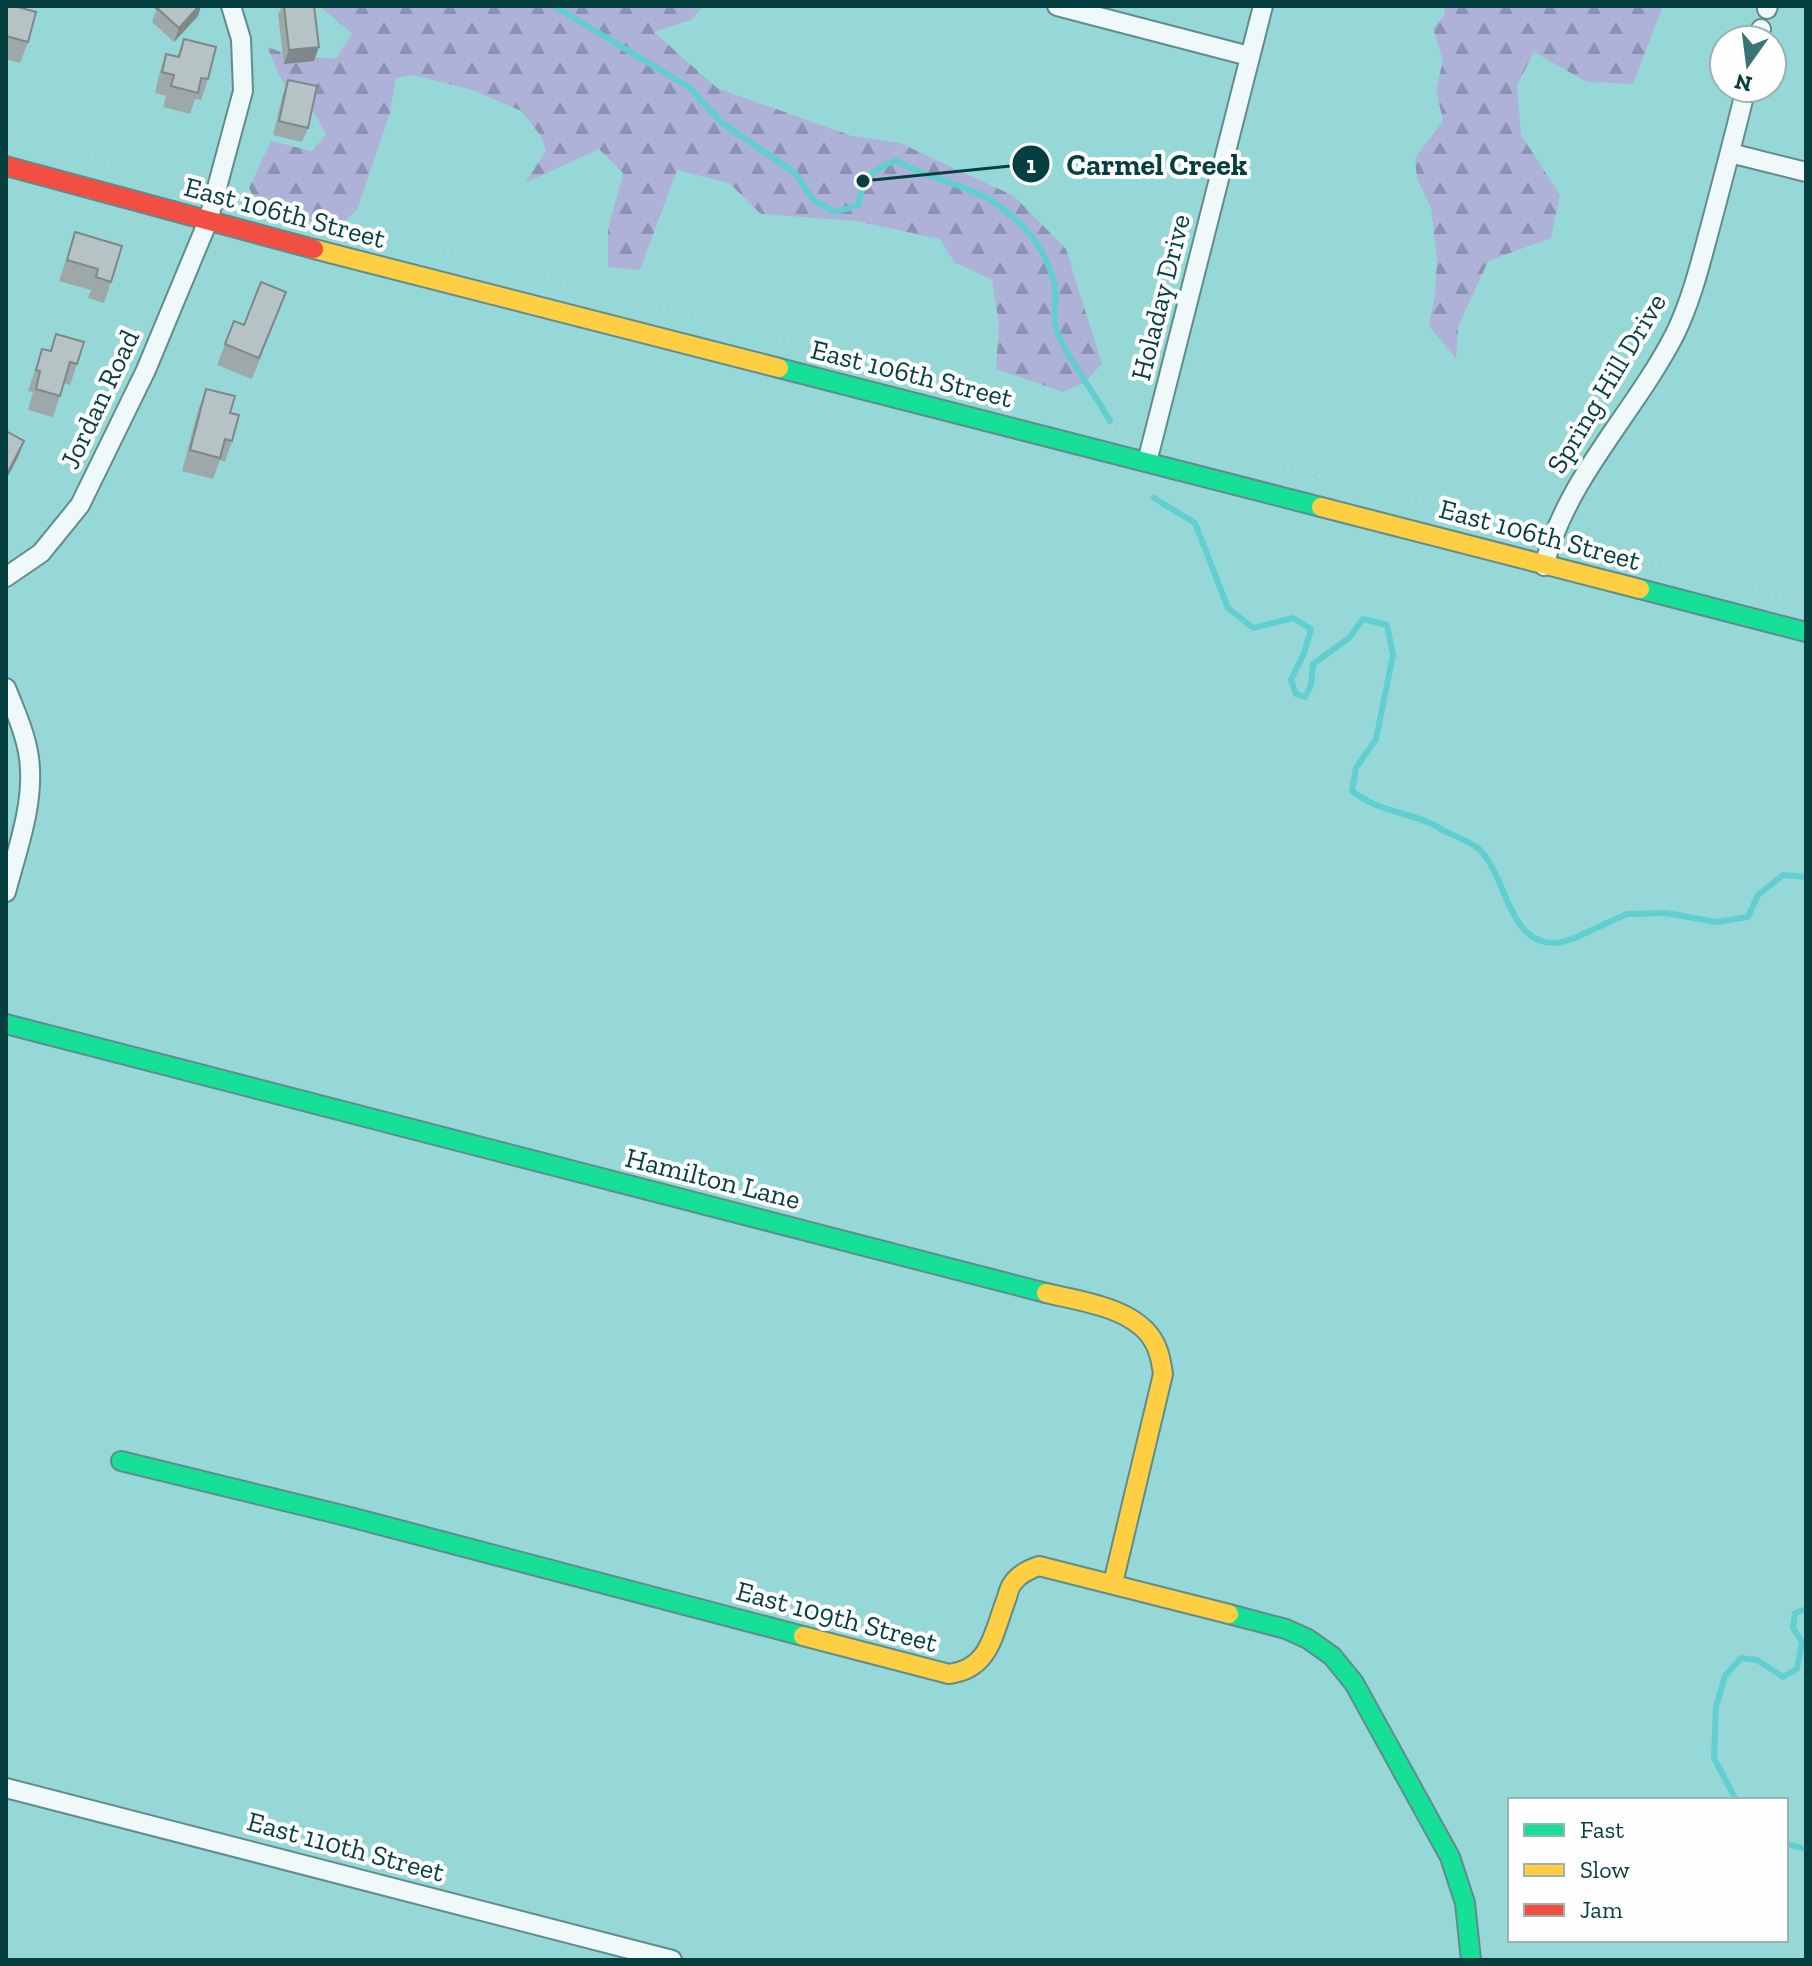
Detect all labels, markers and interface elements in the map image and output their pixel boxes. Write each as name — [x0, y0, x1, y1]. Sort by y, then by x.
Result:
north arrow — [1708, 24, 1788, 104]
text: N — [1732, 68, 1755, 98]
callout: Carmel Creek — [1011, 137, 1263, 191]
text: Carmel Creek — [1067, 147, 1248, 183]
text: 1 — [1026, 150, 1036, 179]
street label: East 106th Street — [181, 170, 390, 255]
street label: Holaday Drive — [1124, 211, 1197, 384]
street label: Spring Hill Drive — [1540, 287, 1673, 479]
street label: Jordan Road — [53, 324, 146, 474]
street label: East 106th Street — [808, 332, 1017, 415]
street label: East 106th Street — [1436, 492, 1645, 577]
street label: Hamilton Lane — [622, 1141, 804, 1216]
street label: East 109th Street — [733, 1574, 942, 1659]
legend — [1508, 1798, 1788, 1942]
street label: East 110th Street — [244, 1804, 449, 1889]
text: Fast — [1580, 1815, 1624, 1844]
text: Slow — [1580, 1855, 1630, 1884]
text: Jam — [1580, 1895, 1623, 1924]

